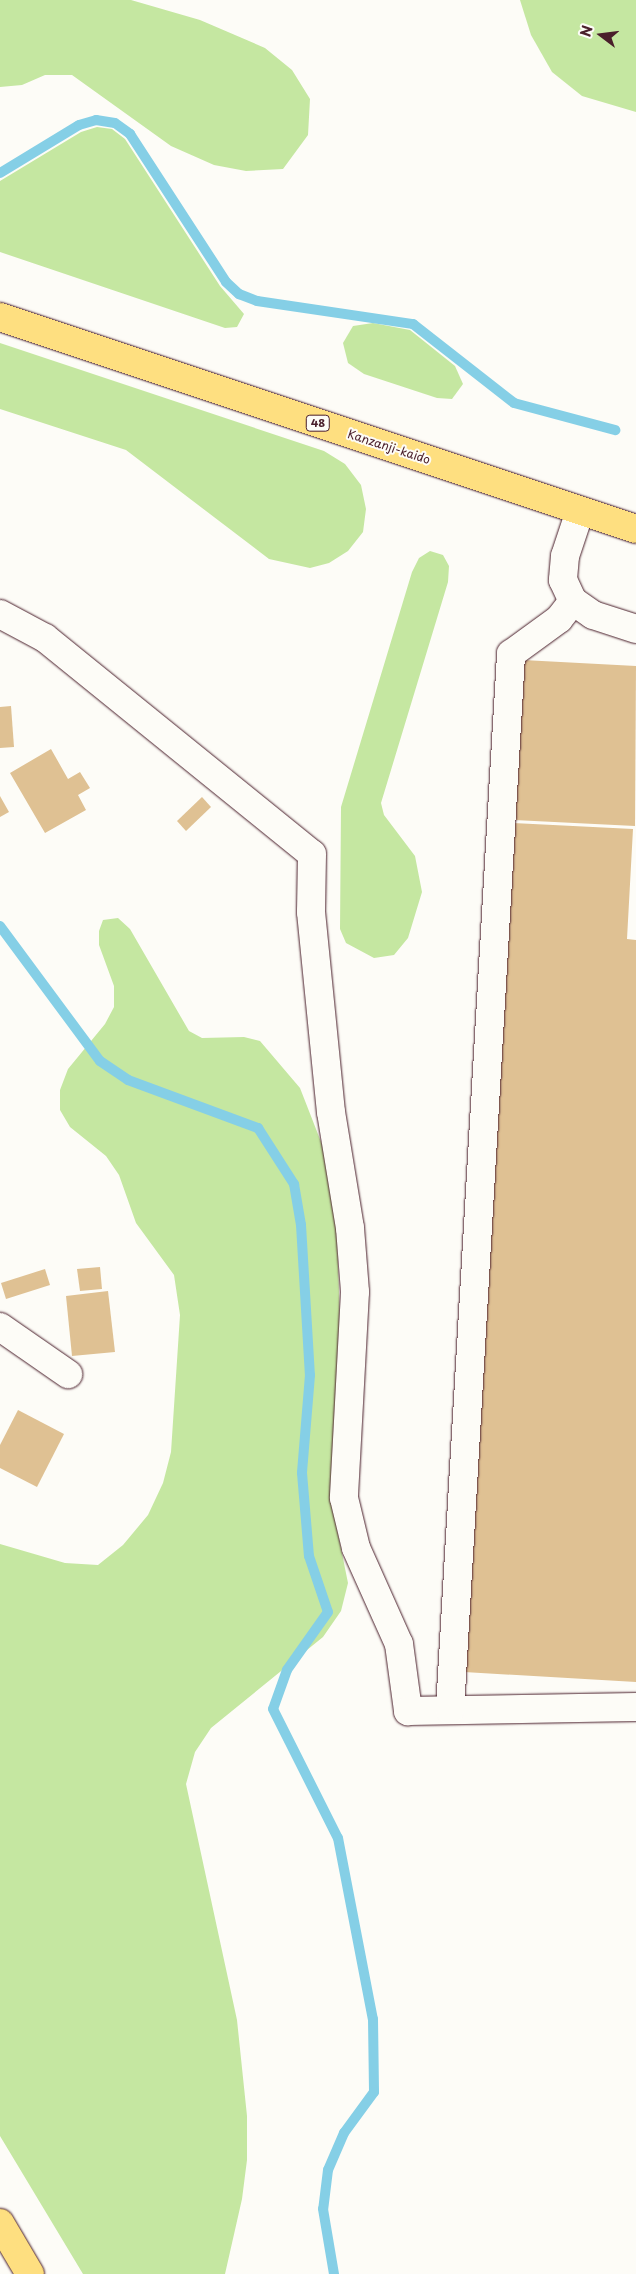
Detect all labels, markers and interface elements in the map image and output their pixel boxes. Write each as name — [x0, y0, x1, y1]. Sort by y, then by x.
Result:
north arrow — [576, 10, 626, 60]
text: N — [574, 23, 598, 39]
road number: 48 — [306, 414, 330, 432]
street label: Kanzanji-kaido — [346, 427, 432, 467]

